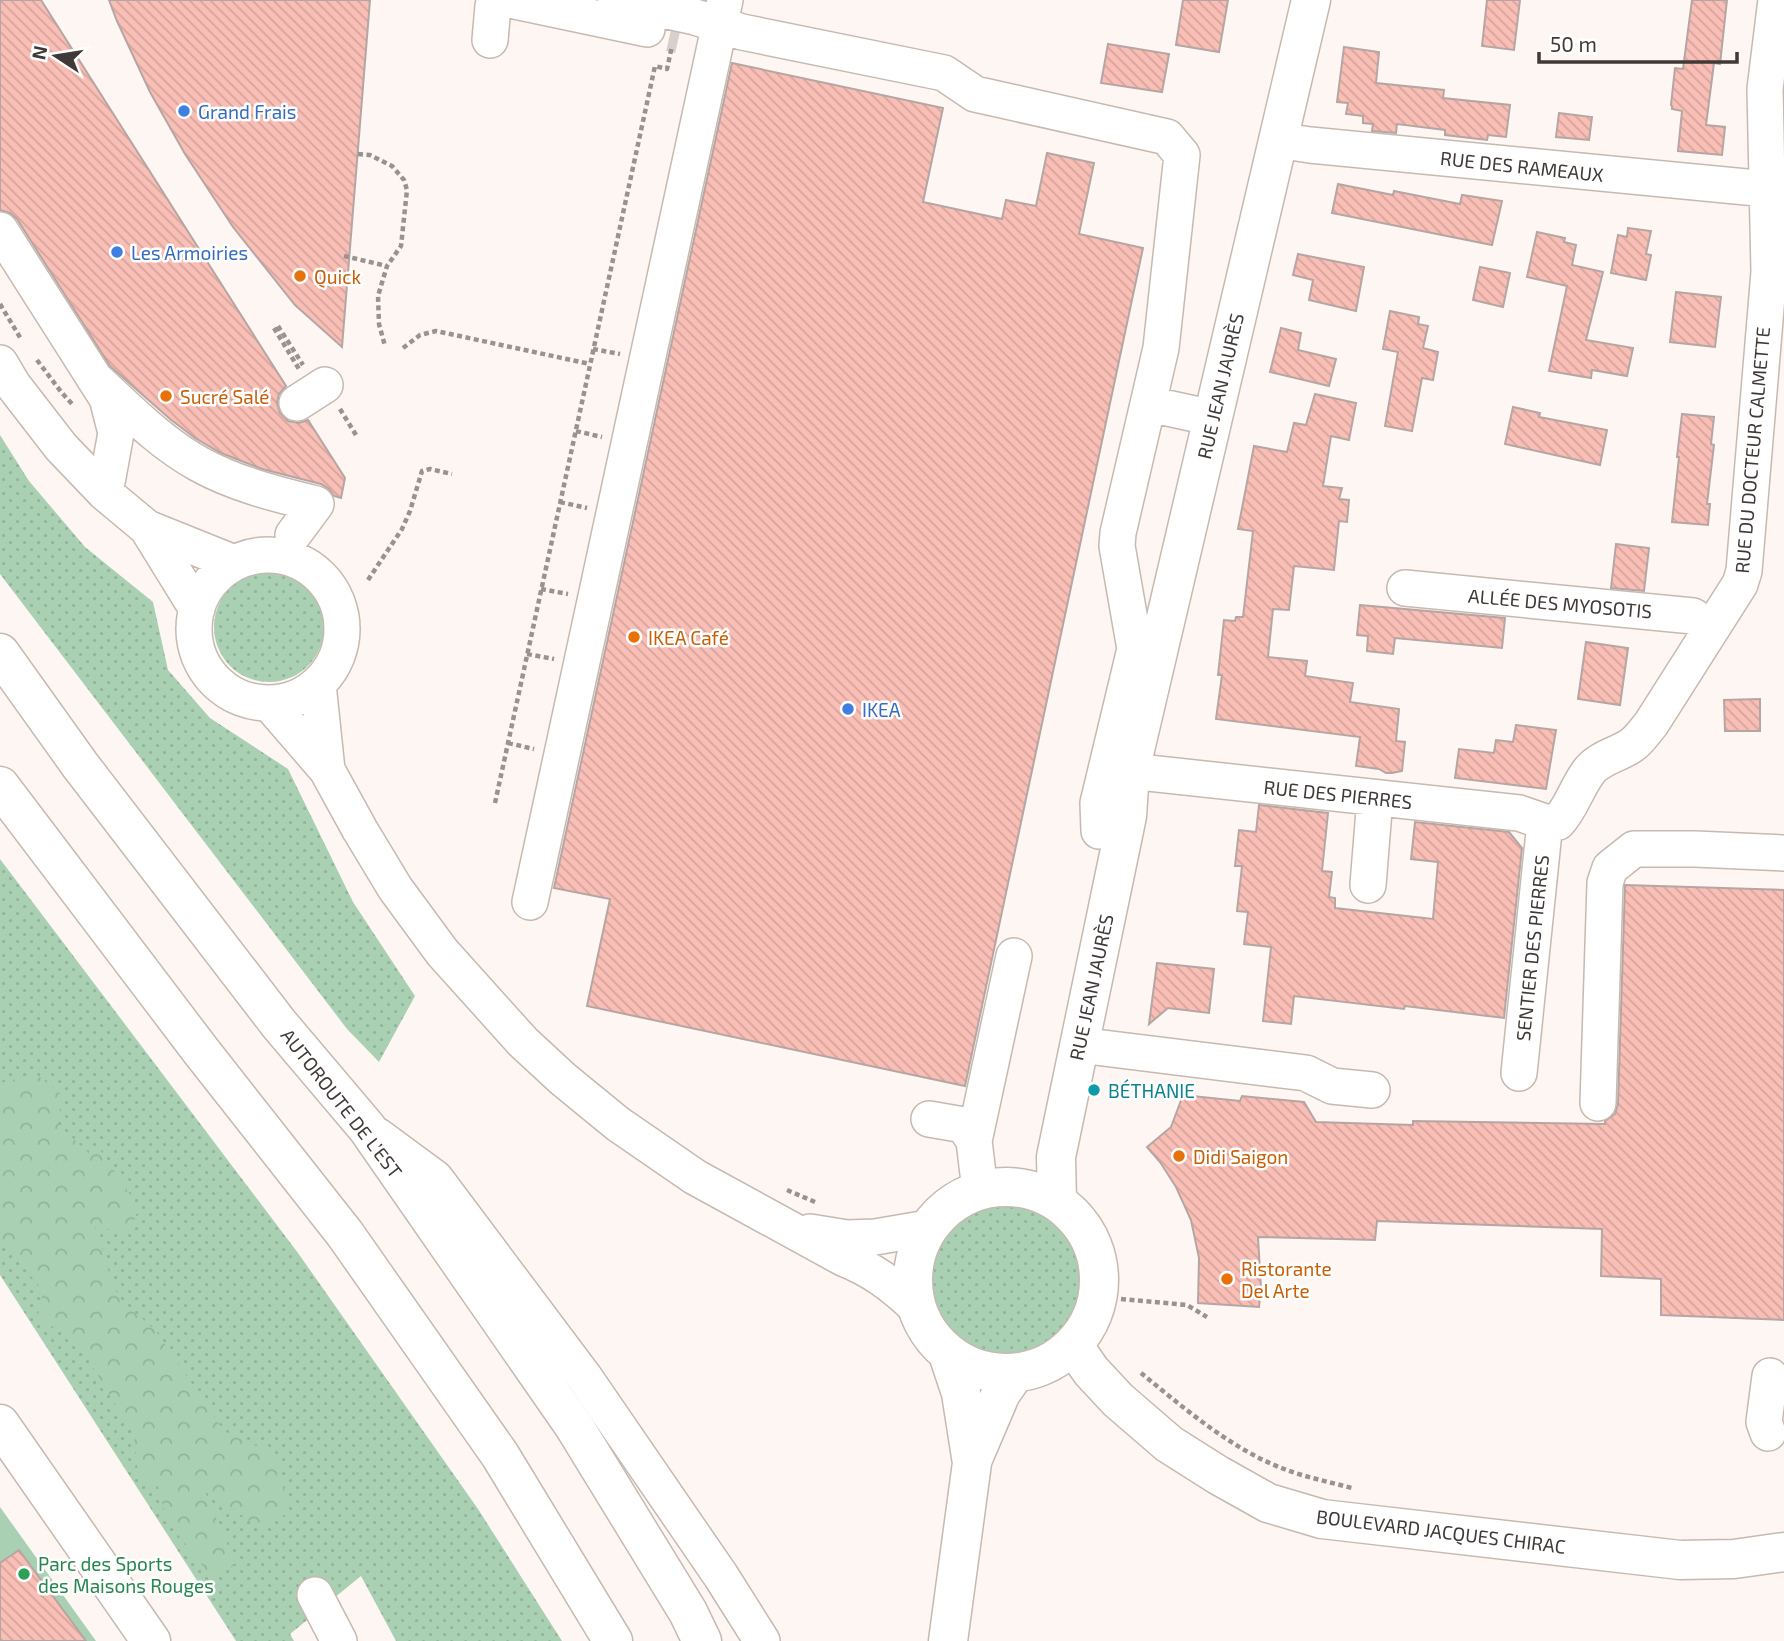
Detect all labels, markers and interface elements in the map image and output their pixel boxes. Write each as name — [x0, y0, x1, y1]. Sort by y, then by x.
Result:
north arrow — [21, 21, 91, 91]
scale bar — [1539, 21, 1737, 65]
text: 50 m — [1550, 31, 1597, 56]
text: N — [26, 43, 52, 61]
place label: Grand Frais — [198, 100, 296, 123]
marker: Grand Frais — [176, 103, 192, 119]
street label: RUE DES RAMEAUX — [1439, 146, 1605, 186]
place label: Les Armoiries — [131, 241, 248, 264]
marker: Les Armoiries — [109, 244, 125, 260]
place label: Quick — [314, 265, 362, 288]
marker: Quick — [292, 268, 308, 284]
street label: RUE JEAN JAURÈS — [1192, 311, 1248, 461]
street label: RUE DU DOCTEUR CALMETTE — [1730, 326, 1774, 574]
place label: Sucré Salé — [180, 385, 270, 408]
marker: Sucré Salé — [158, 388, 174, 404]
street label: ALLÉE DES MYOSOTIS — [1467, 583, 1653, 623]
place label: IKEA Café — [648, 626, 729, 649]
marker: IKEA Café — [626, 629, 642, 645]
place label: IKEA — [862, 698, 901, 721]
marker: IKEA — [840, 701, 856, 717]
street label: RUE DES PIERRES — [1263, 775, 1413, 813]
street label: SENTIER DES PIERRES — [1511, 854, 1553, 1042]
street label: RUE JEAN JAURÈS — [1064, 912, 1118, 1062]
street label: AUTOROUTE DE L’EST — [277, 1024, 407, 1182]
place label: BÉTHANIE — [1108, 1079, 1195, 1102]
marker: BÉTHANIE — [1086, 1082, 1102, 1098]
place label: Didi Saigon — [1193, 1145, 1288, 1168]
marker: Didi Saigon — [1171, 1148, 1187, 1164]
place label: Ristorante Del Arte — [1241, 1257, 1332, 1302]
marker: Ristorante Del Arte — [1219, 1271, 1235, 1287]
street label: BOULEVARD JACQUES CHIRAC — [1315, 1504, 1567, 1558]
place label: Parc des Sports des Maisons Rouges — [38, 1552, 214, 1597]
marker: Parc des Sports des Maisons Rouges — [16, 1566, 32, 1582]

